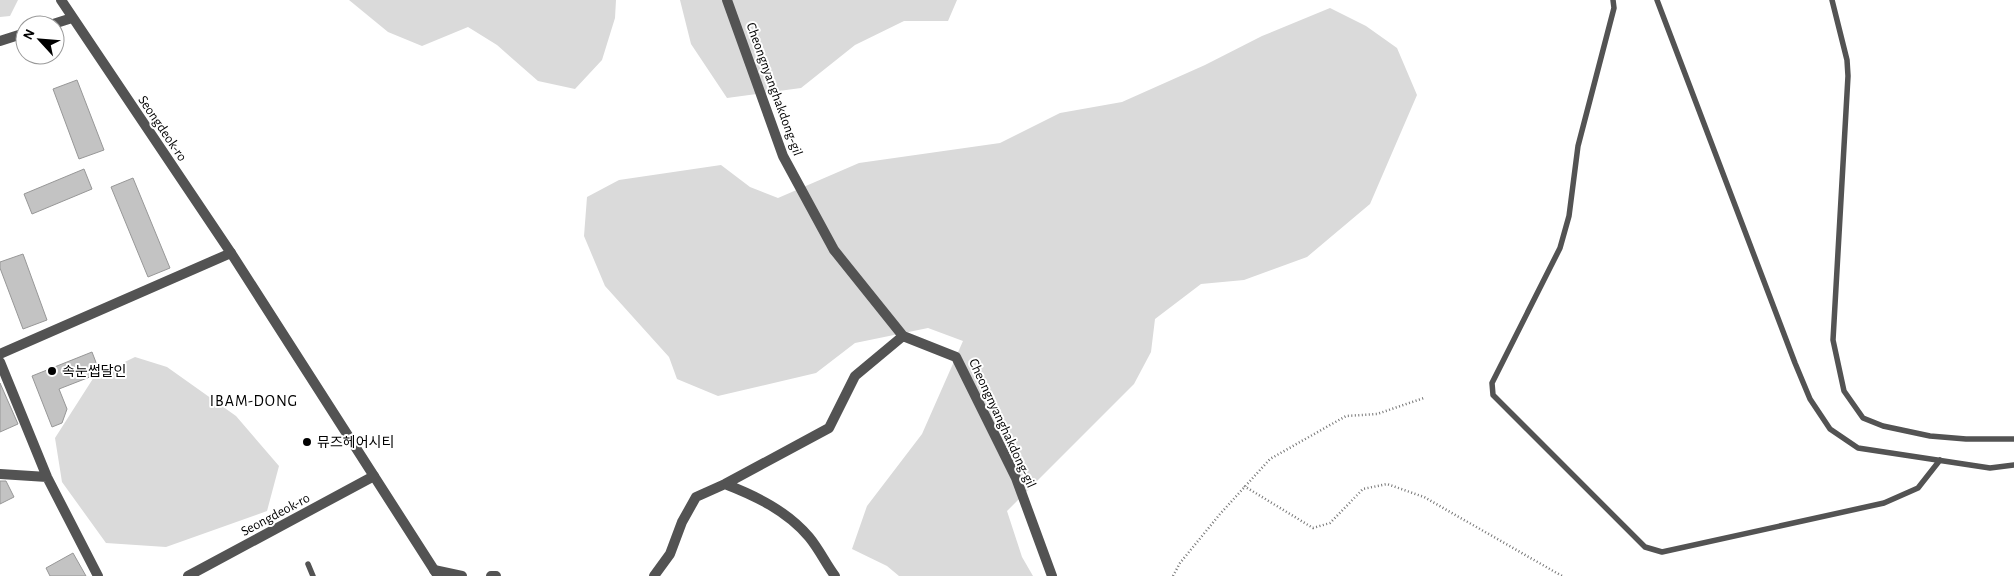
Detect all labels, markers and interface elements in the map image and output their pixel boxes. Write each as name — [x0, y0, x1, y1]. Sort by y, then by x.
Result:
north arrow — [15, 15, 65, 65]
street label: Cheongnyanghakdong-gil — [743, 21, 805, 158]
text: N — [21, 27, 38, 42]
street label: Seongdeok-ro — [135, 93, 189, 164]
street label: Cheongnyanghakdong-gil — [966, 357, 1038, 490]
place label: 속눈썹달인 — [62, 364, 126, 379]
marker: 속눈썹달인 — [46, 365, 58, 377]
district label: IBAM-DONG — [210, 393, 298, 409]
place label: 뮤즈헤어시티 — [317, 435, 394, 450]
marker: 뮤즈헤어시티 — [301, 436, 313, 448]
street label: Seongdeok-ro — [239, 491, 312, 539]

